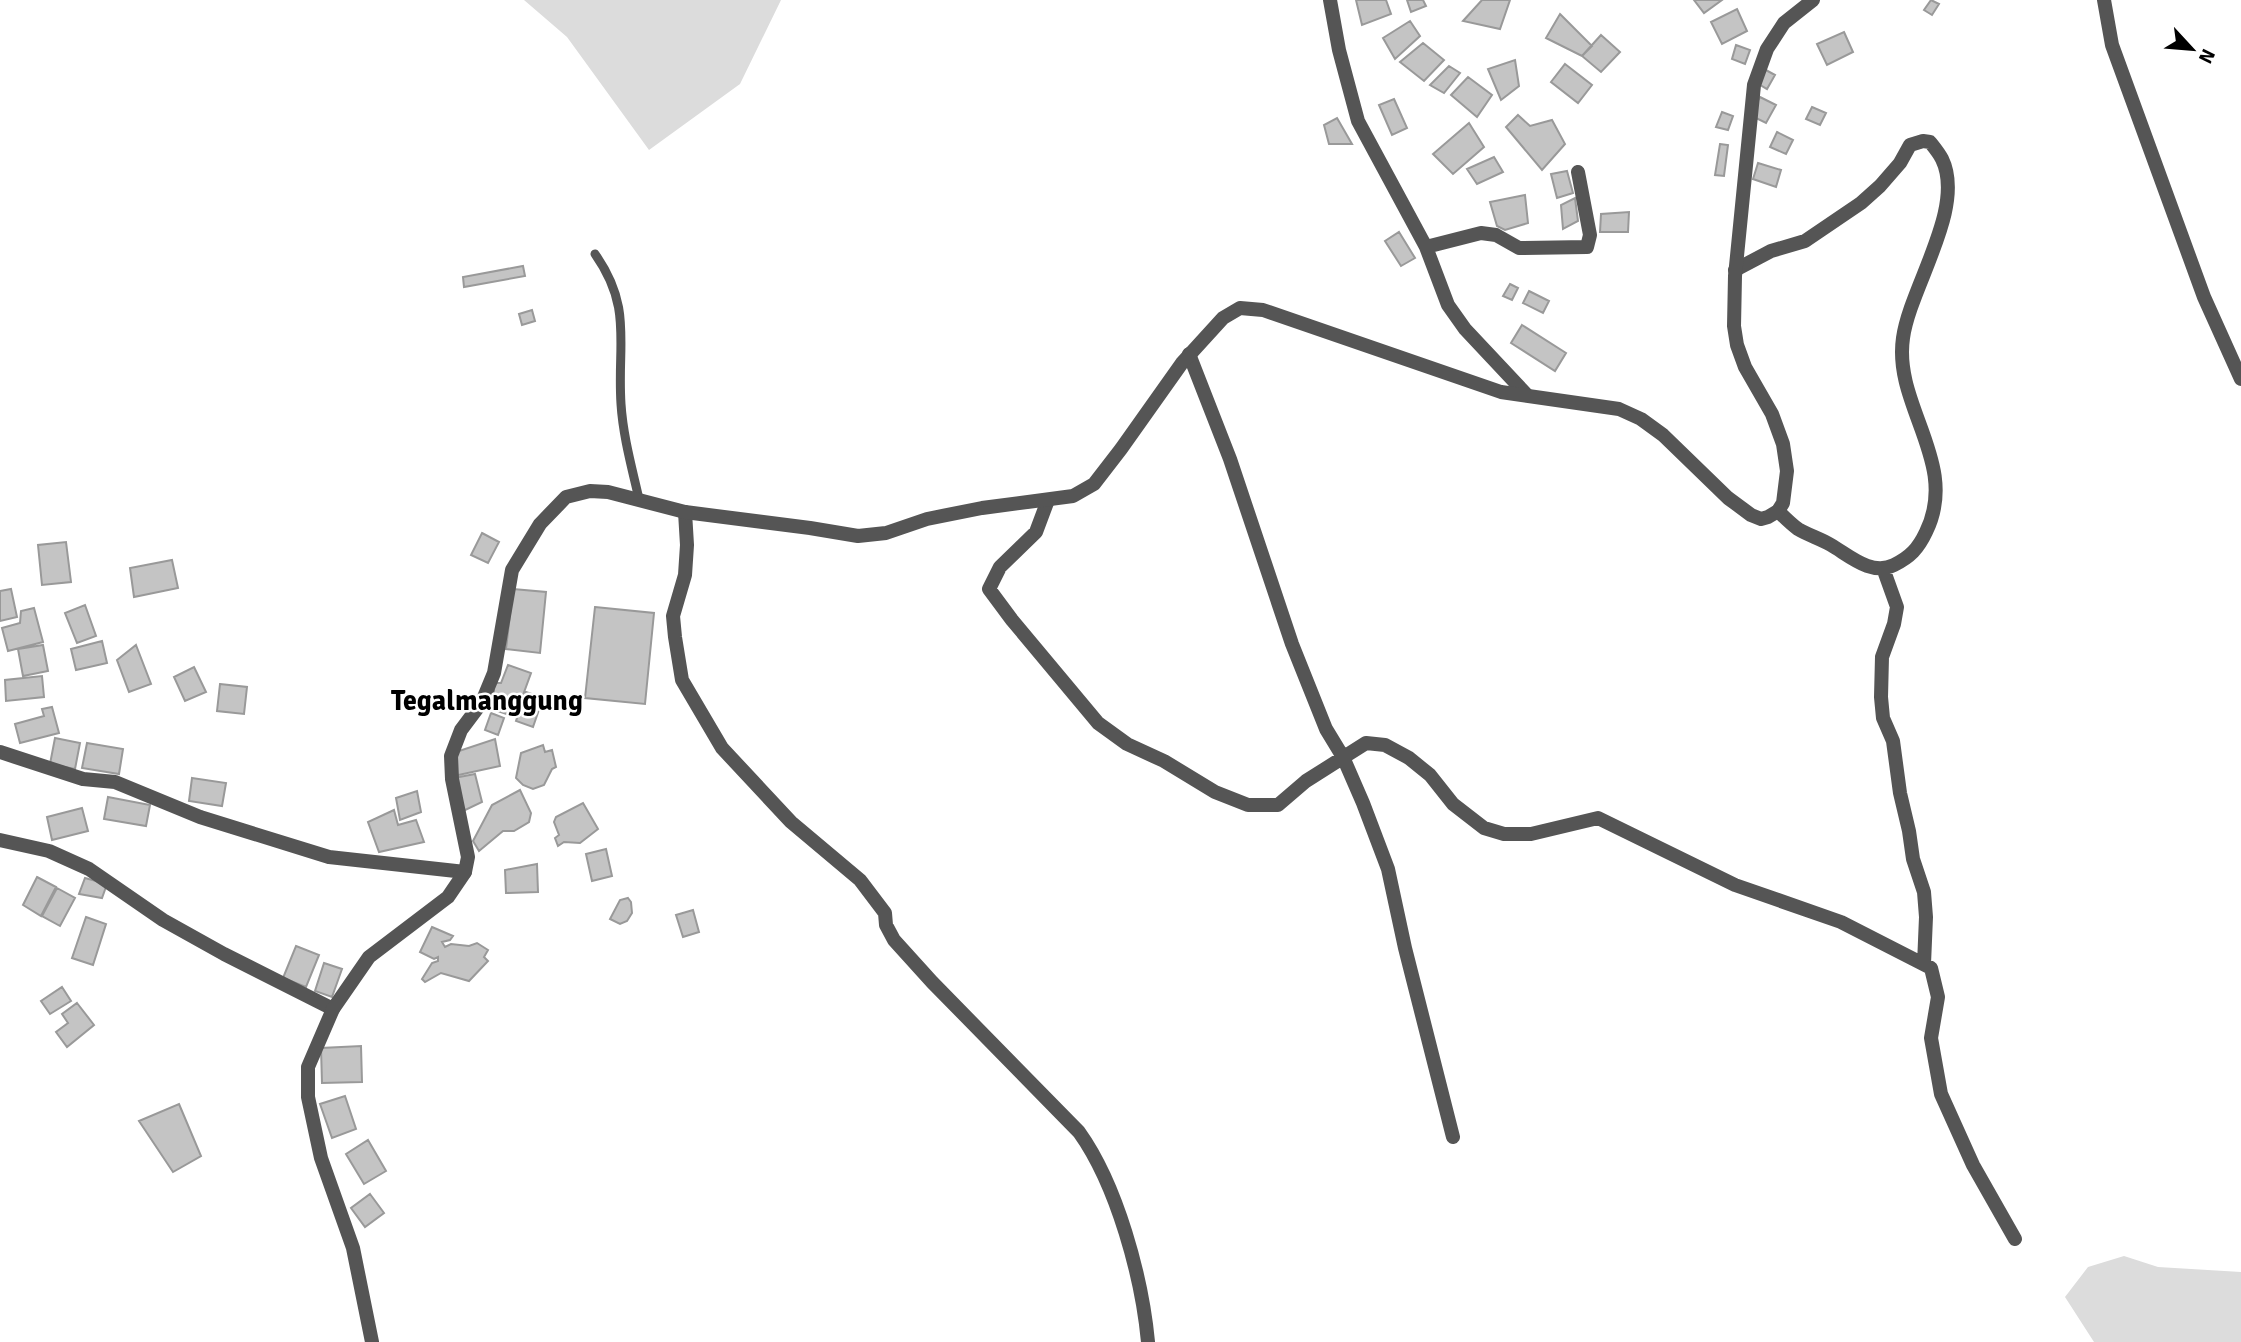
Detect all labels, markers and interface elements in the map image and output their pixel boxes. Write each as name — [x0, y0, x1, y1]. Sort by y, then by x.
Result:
north arrow — [2157, 14, 2227, 84]
text: N — [2193, 45, 2220, 67]
district label: Tegalmanggung — [391, 684, 583, 718]

